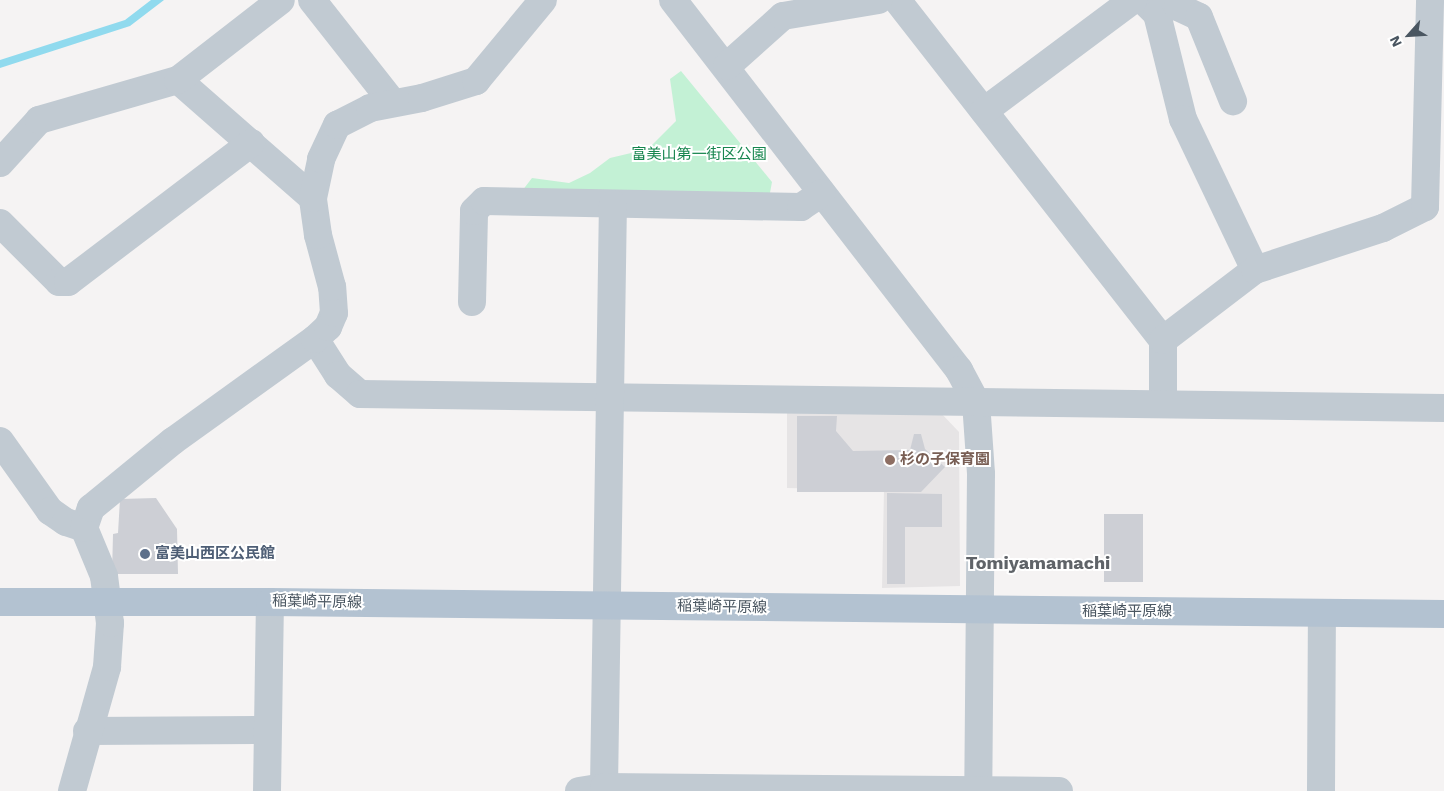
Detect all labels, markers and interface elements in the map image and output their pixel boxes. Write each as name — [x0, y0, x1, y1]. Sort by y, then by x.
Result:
north arrow — [1384, 10, 1434, 60]
text: N — [1386, 33, 1405, 50]
park label: 富美山第一街区公園 — [632, 146, 766, 164]
place label: 杉の子保育園 — [900, 451, 990, 469]
marker: 杉の子保育園 — [884, 454, 896, 466]
place label: 富美山西区公民館 — [155, 545, 275, 563]
marker: 富美山西区公民館 — [139, 548, 151, 560]
district label: Tomiyamamachi — [966, 552, 1110, 574]
street label: 稲葉崎平原線 — [272, 592, 362, 612]
street label: 稲葉崎平原線 — [677, 597, 767, 617]
street label: 稲葉崎平原線 — [1082, 603, 1172, 621]

